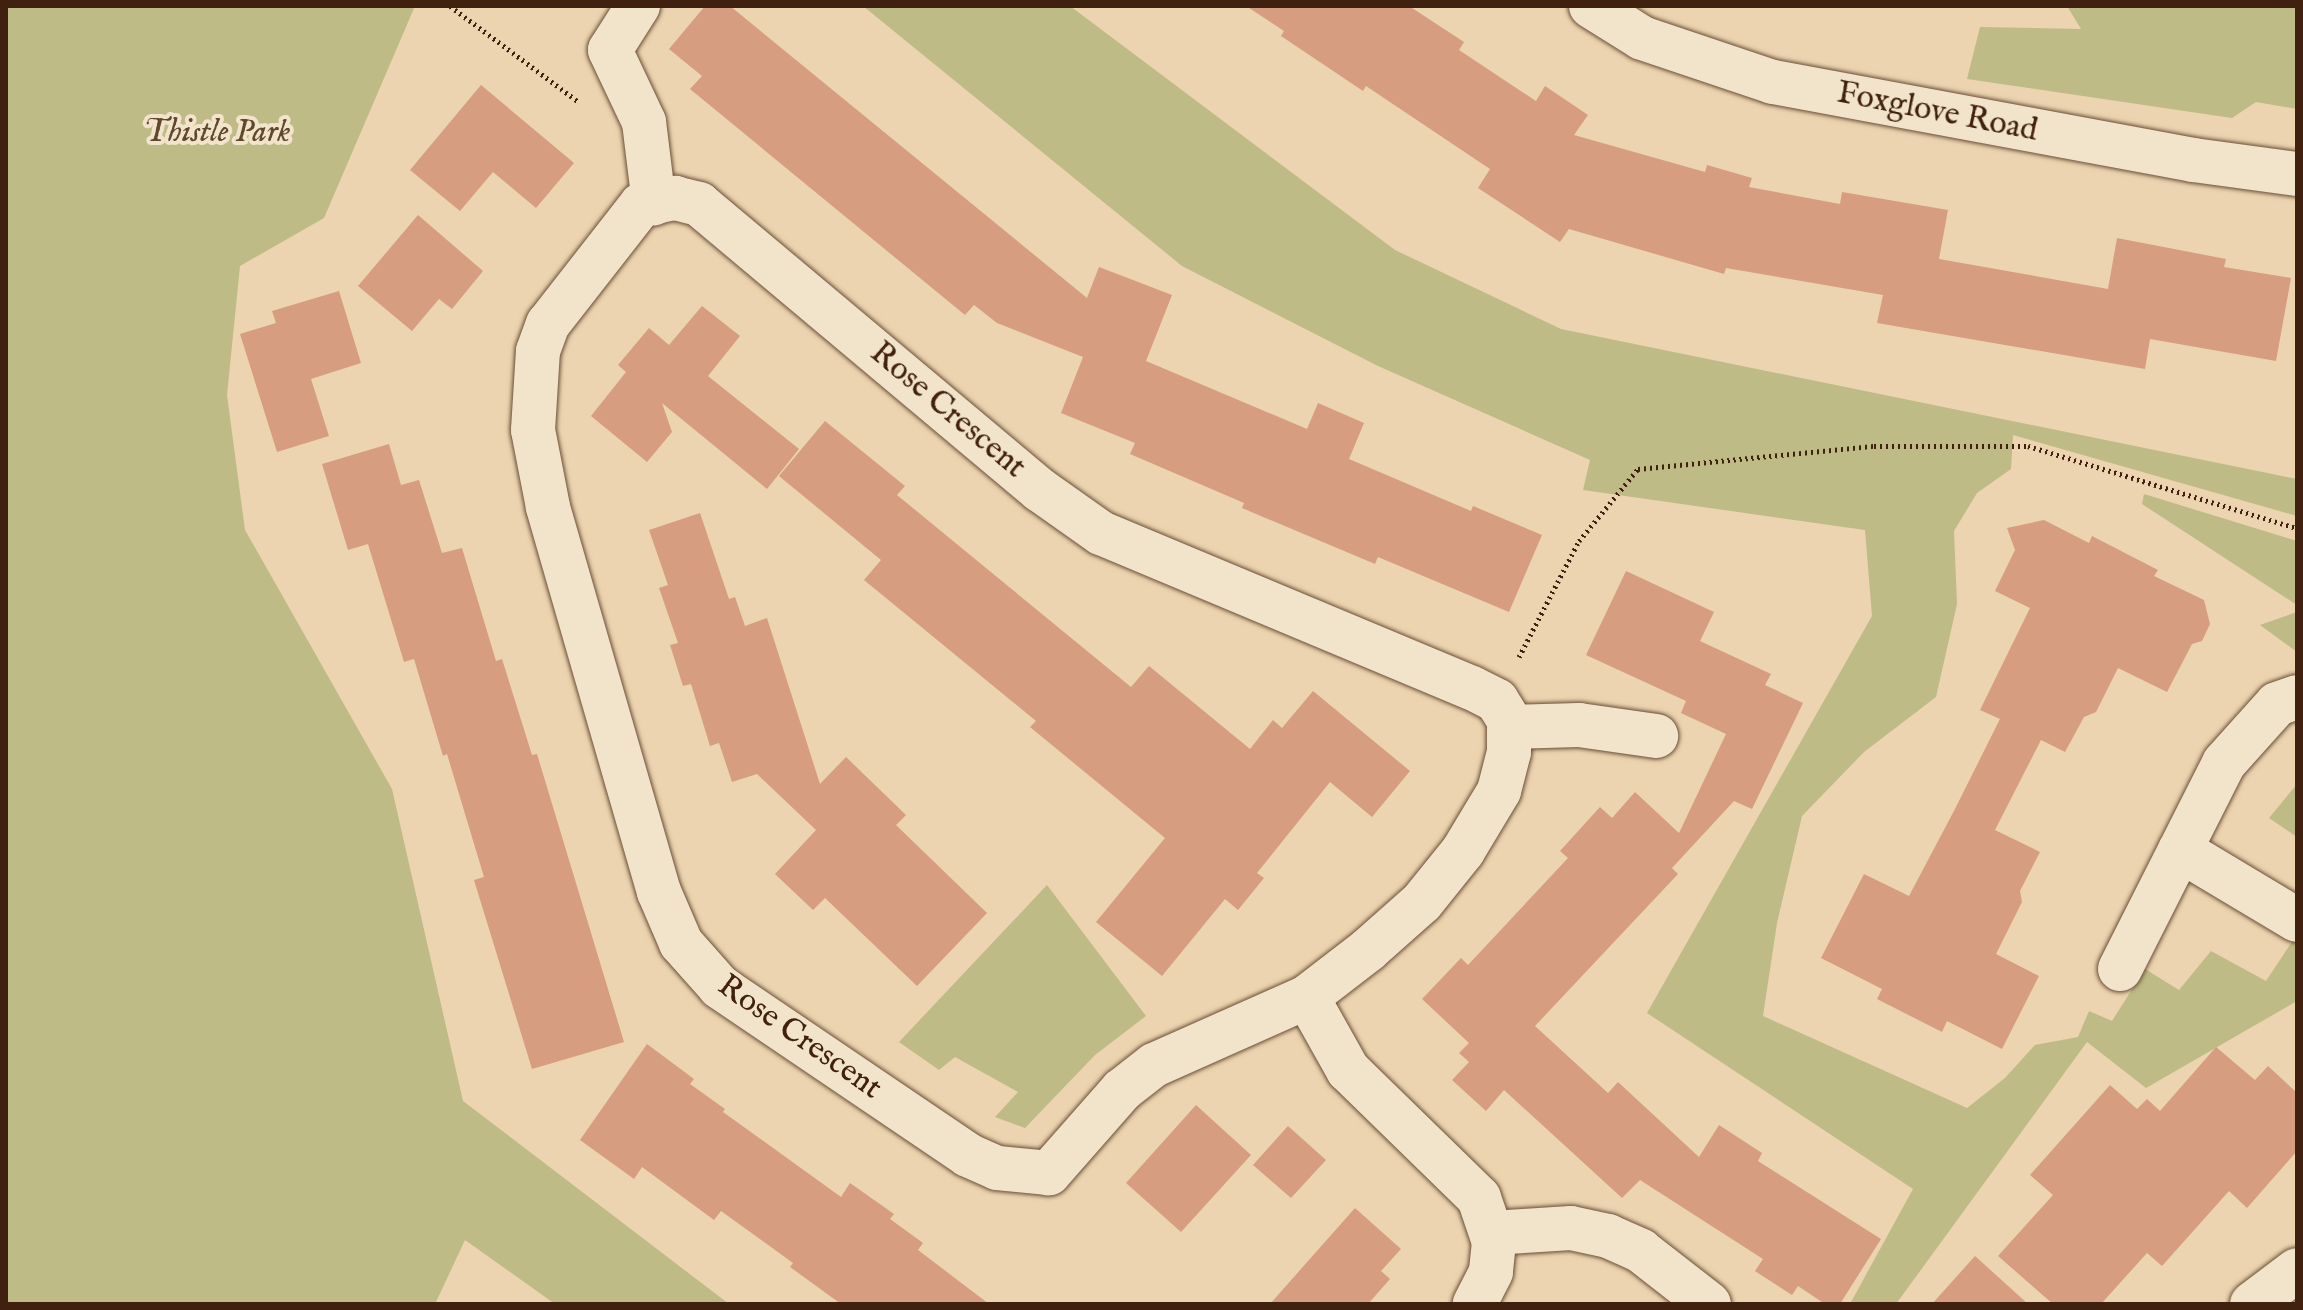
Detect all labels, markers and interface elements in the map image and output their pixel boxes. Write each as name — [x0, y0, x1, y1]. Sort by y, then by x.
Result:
street label: Foxglove Road — [1833, 75, 2041, 151]
park label: Thistle Park — [144, 114, 290, 152]
street label: Rose Crescent — [861, 335, 1033, 487]
street label: Rose Crescent — [710, 967, 888, 1109]

